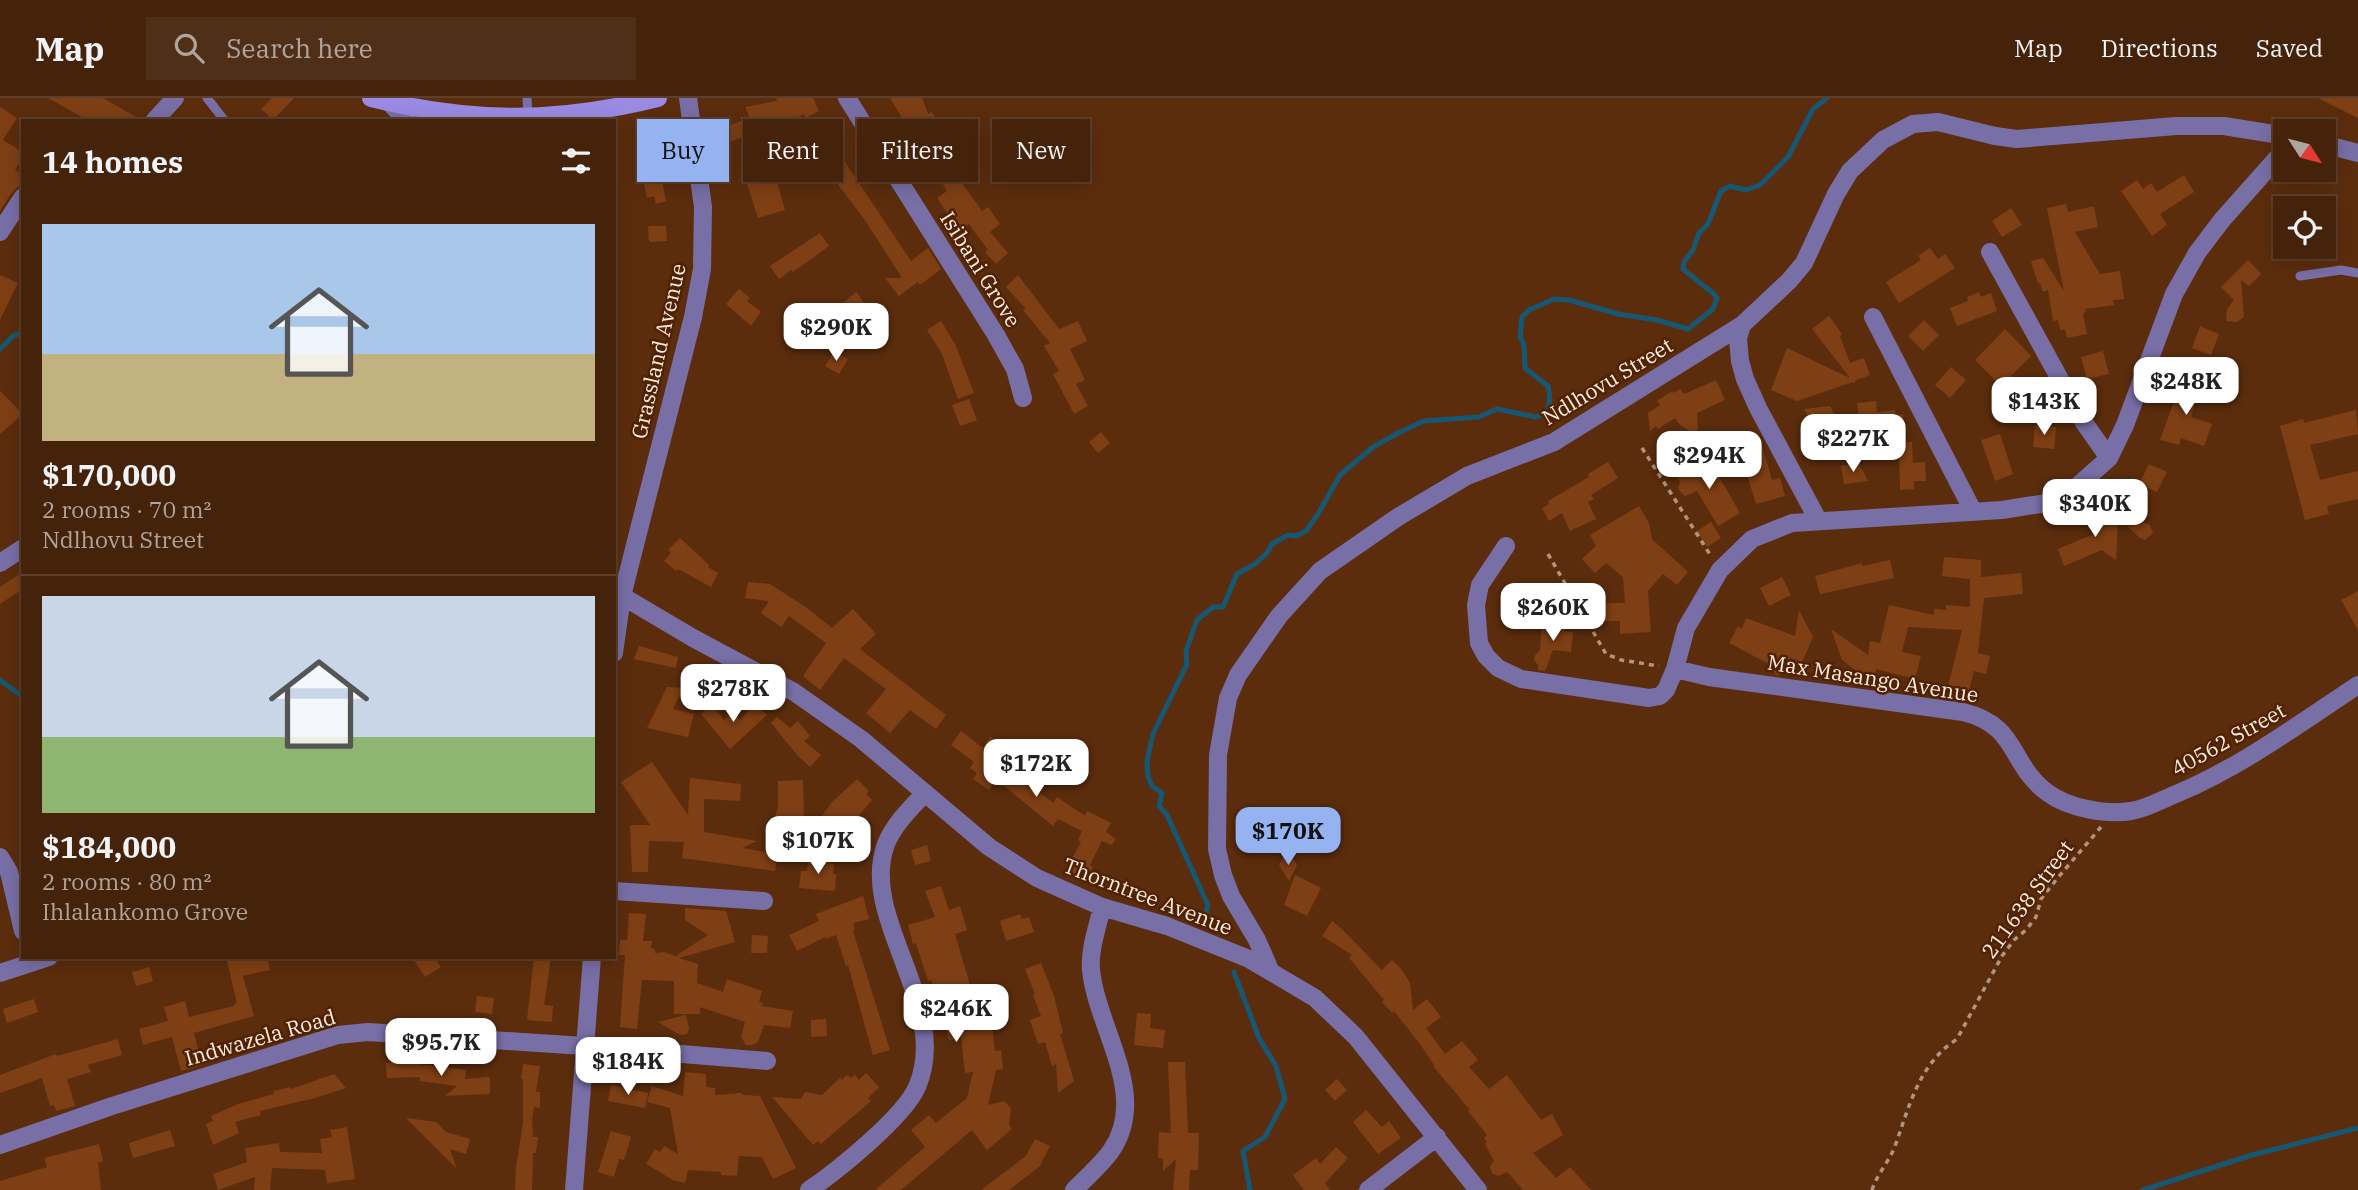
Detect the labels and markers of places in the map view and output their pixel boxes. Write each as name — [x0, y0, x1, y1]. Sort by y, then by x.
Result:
pin: $290K — [787, 303, 885, 363]
pin: $248K — [2137, 358, 2235, 417]
pin: $143K — [1995, 378, 2093, 437]
pin: $227K — [1804, 414, 1902, 474]
pin: $294K — [1660, 432, 1758, 491]
pin: $340K — [2046, 480, 2144, 539]
pin: $260K — [1504, 584, 1602, 643]
pin: $278K — [684, 664, 782, 724]
pin: $172K — [987, 740, 1085, 799]
pin: $170K — [1239, 808, 1337, 867]
pin: $107K — [769, 816, 867, 876]
pin: $246K — [907, 984, 1005, 1044]
pin: $95.7K — [384, 1018, 498, 1078]
pin: $184K — [579, 1038, 677, 1097]

